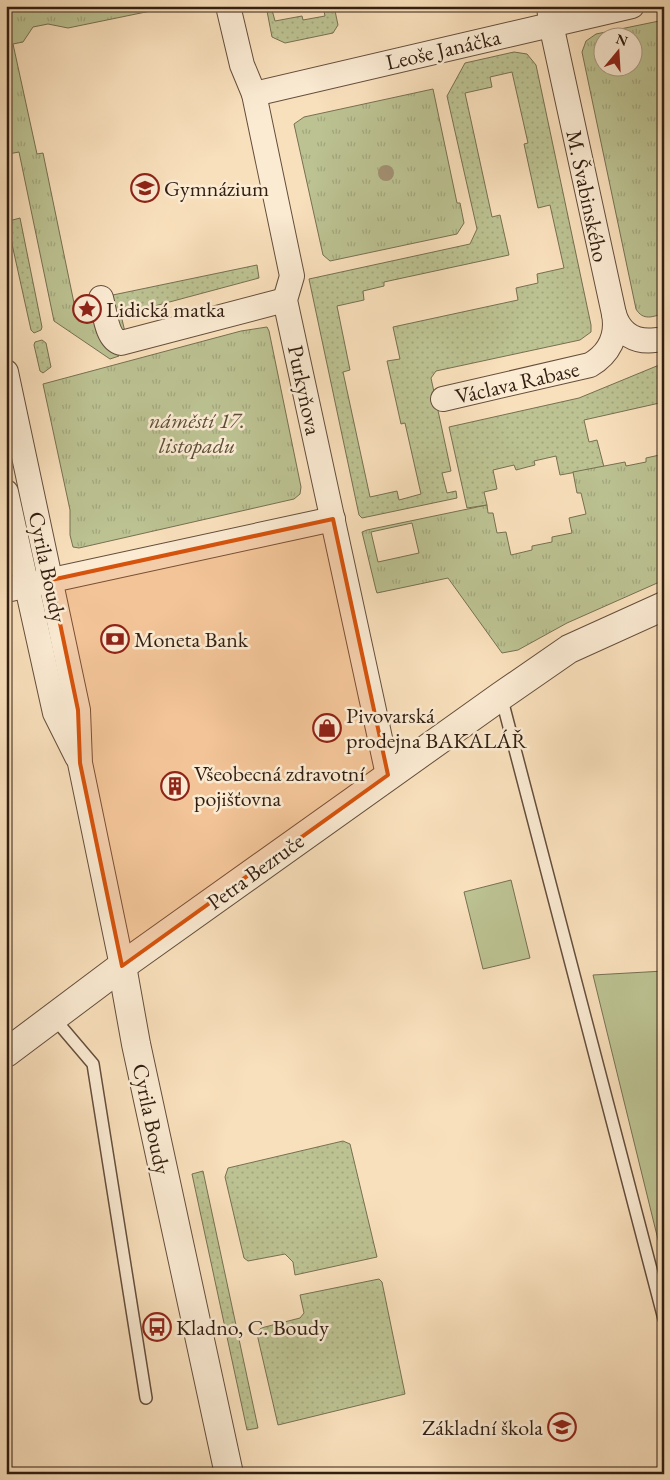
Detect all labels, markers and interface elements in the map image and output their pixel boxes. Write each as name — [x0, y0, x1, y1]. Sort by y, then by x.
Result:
street label: Leoše Janáčka — [383, 22, 504, 77]
north arrow — [592, 28, 642, 78]
text: N — [614, 29, 631, 50]
street label: M. Švabinského — [559, 127, 616, 265]
school or university icon: Gymnázium — [130, 173, 160, 203]
place label: Gymnázium — [164, 174, 269, 203]
place icon: Lidická matka — [72, 294, 102, 324]
place label: Lidická matka — [106, 295, 225, 324]
street label: Purkyňova — [281, 342, 328, 438]
street label: Václava Rabase — [452, 354, 582, 411]
park label: náměstí 17. listopadu — [149, 406, 245, 460]
street label: Cyrila Boudy — [22, 509, 73, 626]
bank icon: Moneta Bank — [100, 624, 130, 654]
place label: Moneta Bank — [134, 625, 249, 654]
place label: Pivovarská prodejna BAKALÁŘ — [346, 701, 528, 755]
shop icon: Pivovarská prodejna BAKALÁŘ — [312, 713, 342, 743]
place label: Všeobecná zdravotní pojišťovna — [194, 759, 365, 813]
building icon: Všeobecná zdravotní pojišťovna — [160, 771, 190, 801]
street label: Petra Bezruče — [201, 826, 310, 916]
street label: Cyrila Boudy — [126, 1061, 177, 1178]
bus stop icon: Kladno, C. Boudy — [142, 1312, 172, 1342]
place label: Kladno, C. Boudy — [176, 1313, 329, 1342]
school or university icon: Základní škola — [547, 1412, 577, 1442]
place label: Základní škola — [422, 1413, 543, 1442]

